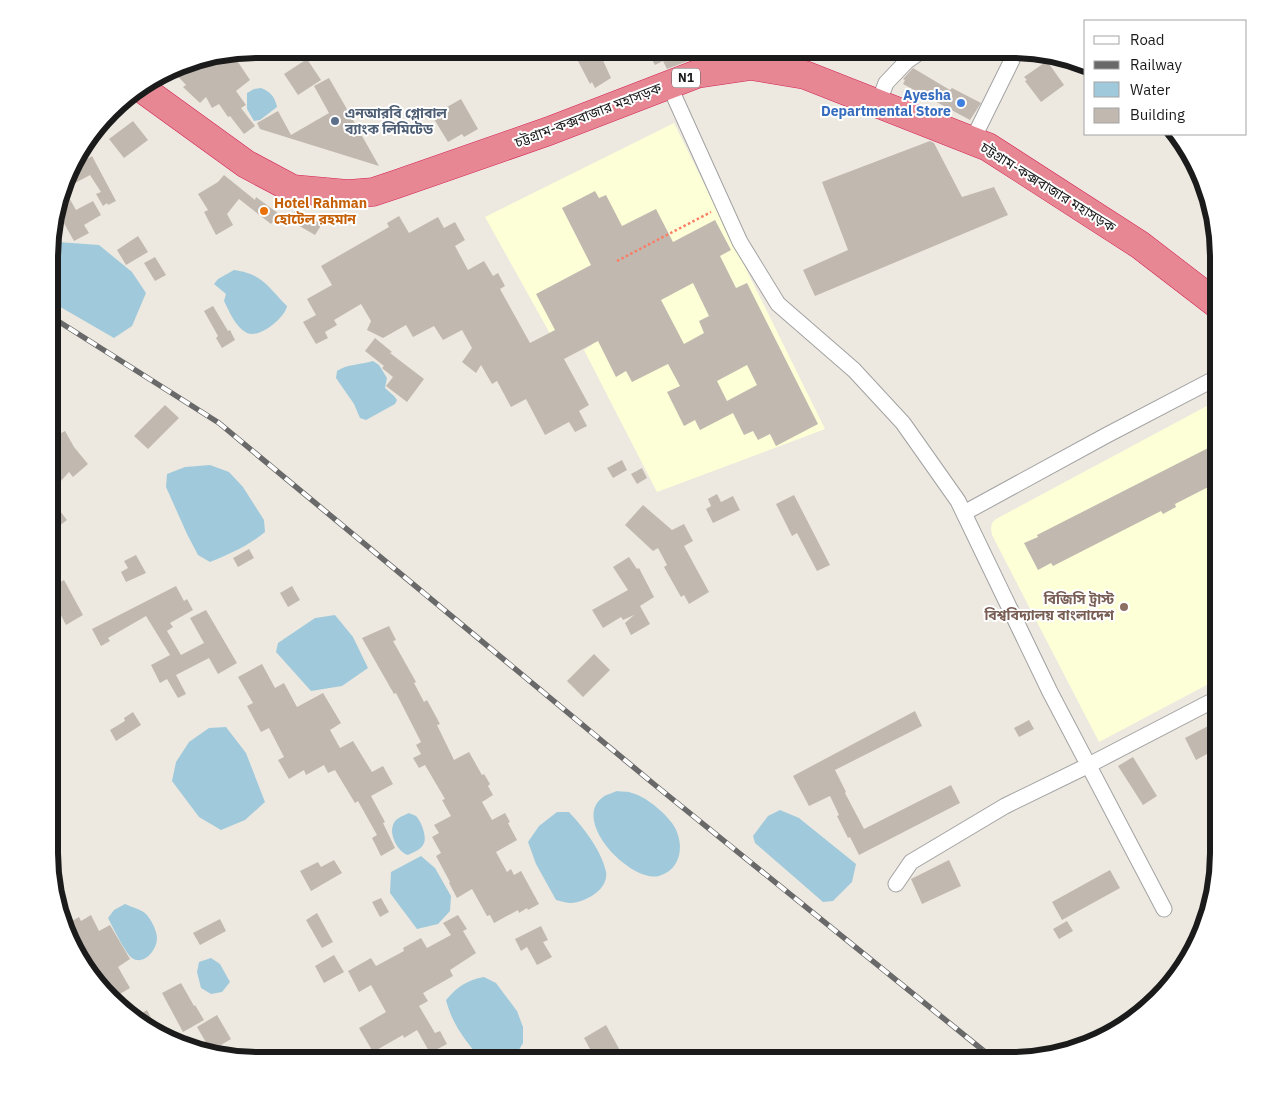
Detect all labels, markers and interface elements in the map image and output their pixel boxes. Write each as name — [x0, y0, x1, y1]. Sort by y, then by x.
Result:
legend — [1084, 20, 1247, 135]
text: Road — [1130, 30, 1165, 49]
text: Railway — [1130, 55, 1183, 74]
road number: N1 — [672, 68, 700, 88]
street label: চট্টগ্রাম-কক্সবাজার মহাসড়ক — [511, 78, 665, 152]
text: Water — [1130, 80, 1171, 99]
place label: Ayesha Departmental Store — [821, 86, 951, 120]
marker: Ayesha Departmental Store — [955, 97, 967, 109]
place label: এনআরবি গ্লোবাল ব্যাংক লিমিটেড — [344, 104, 447, 138]
text: Building — [1130, 105, 1185, 124]
marker: এনআরবি গ্লোবাল ব্যাংক লিমিটেড — [329, 115, 341, 127]
street label: চট্টগ্রাম-কক্সবাজার মহাসড়ক — [976, 137, 1120, 236]
place label: Hotel Rahman হোটেল রহমান — [274, 194, 367, 228]
marker: Hotel Rahman হোটেল রহমান — [258, 205, 270, 217]
place label: বিজিসি ট্রাস্ট বিশ্ববিদ্যালয় বাংলাদেশ — [983, 590, 1115, 624]
marker: বিজিসি ট্রাস্ট বিশ্ববিদ্যালয় বাংলাদেশ — [1118, 601, 1130, 613]

